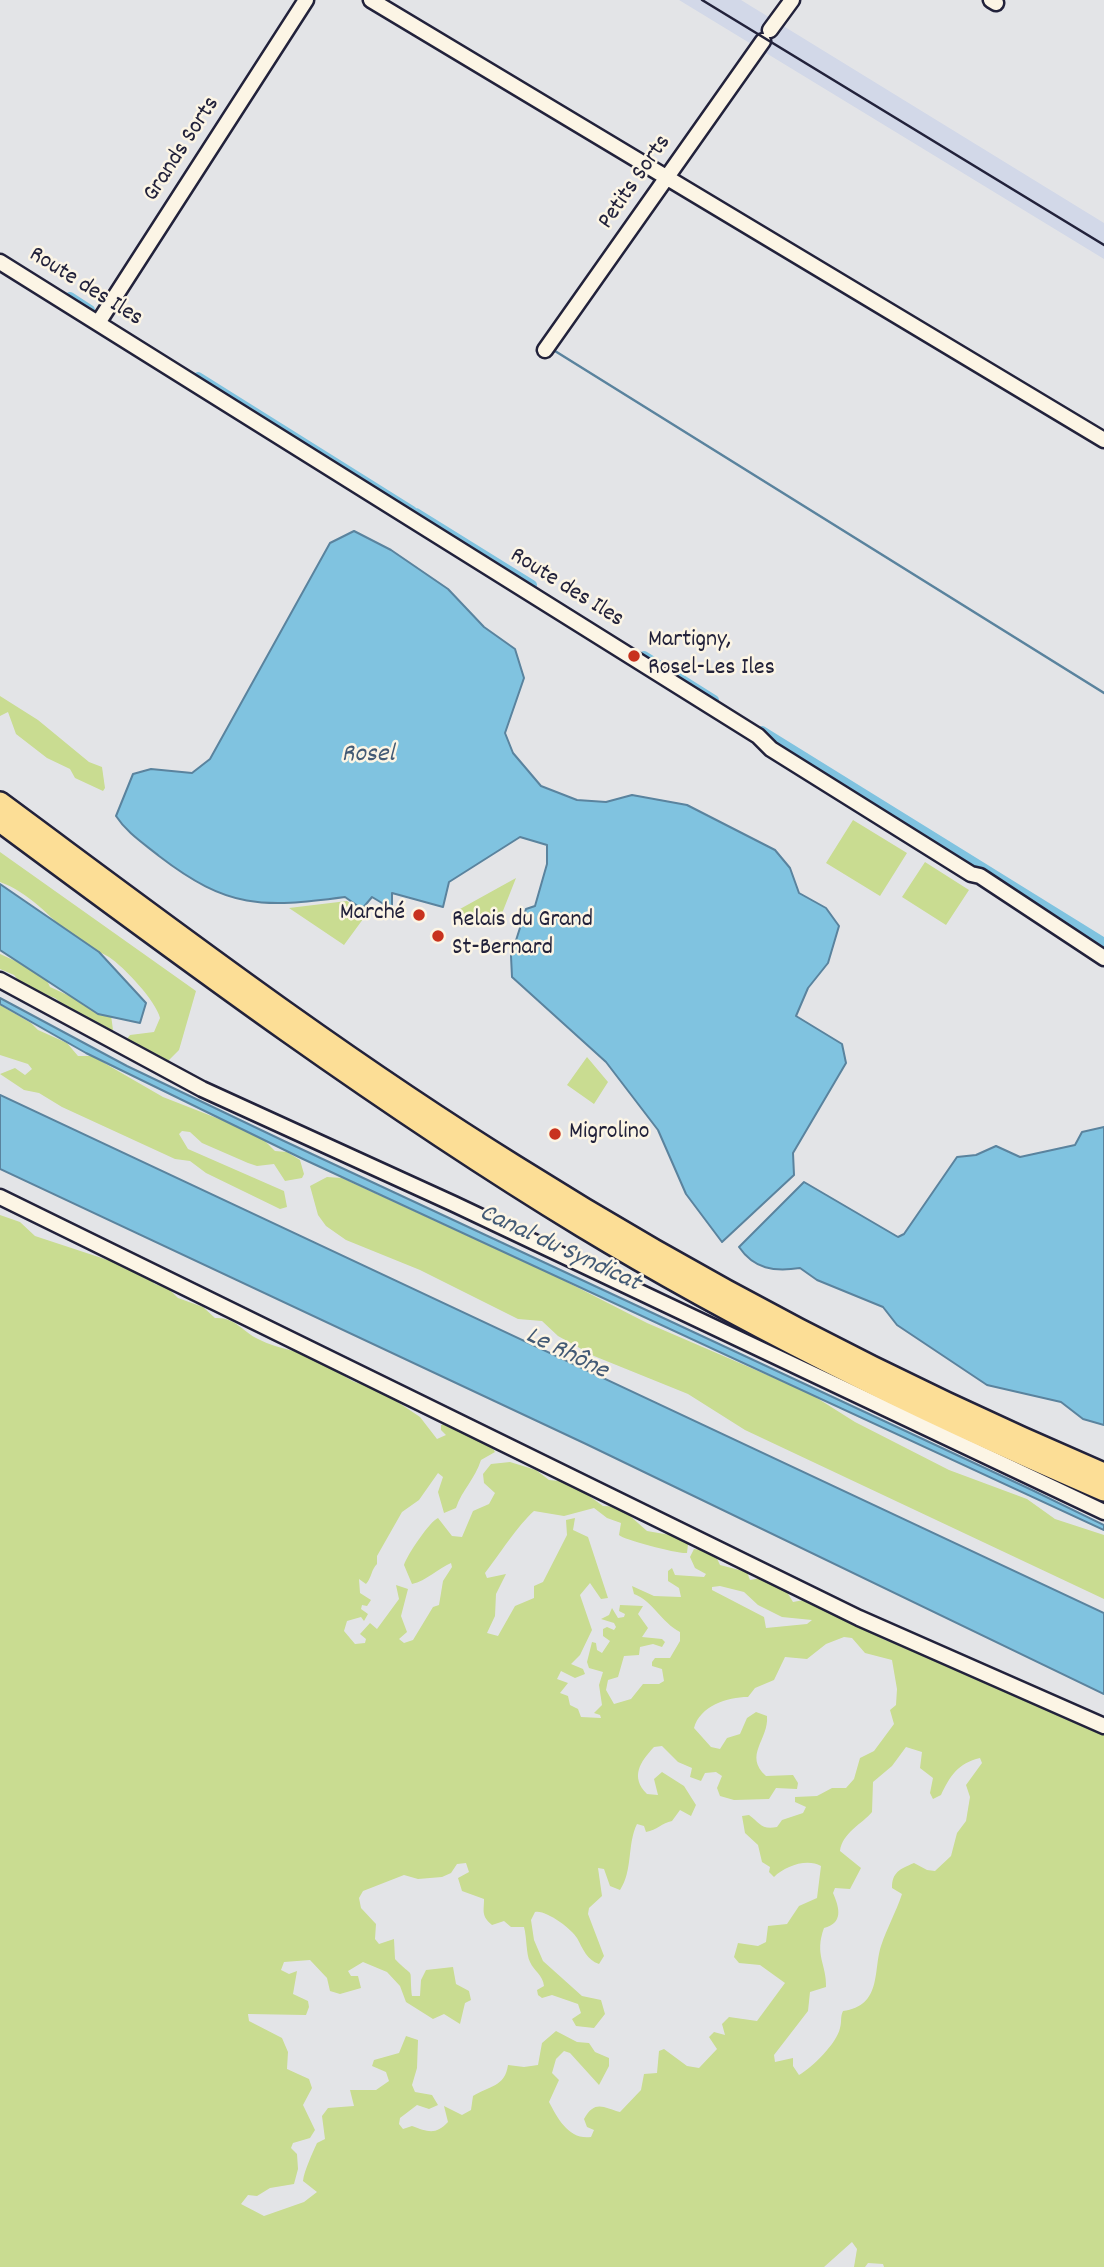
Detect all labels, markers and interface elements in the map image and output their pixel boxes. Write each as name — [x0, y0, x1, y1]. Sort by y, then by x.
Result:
street label: Grands Sorts — [138, 92, 228, 208]
street label: Petits Sorts — [593, 130, 679, 236]
street label: Route des Iles — [23, 242, 147, 334]
street label: Route des Iles — [504, 543, 628, 635]
place label: Martigny, Rosel-Les Iles — [648, 628, 775, 684]
marker: Martigny, Rosel-Les Iles — [626, 648, 642, 664]
water label: Rosel — [342, 740, 394, 772]
place label: Marché — [340, 901, 405, 929]
marker: Marché — [411, 907, 427, 923]
place label: Relais du Grand St-Bernard — [452, 908, 593, 964]
marker: Relais du Grand St-Bernard — [430, 928, 446, 944]
place label: Migrolino — [569, 1120, 649, 1148]
marker: Migrolino — [547, 1126, 563, 1142]
water label: Canal du Syndicat — [474, 1199, 644, 1301]
water label: Le Rhône — [520, 1322, 612, 1388]

